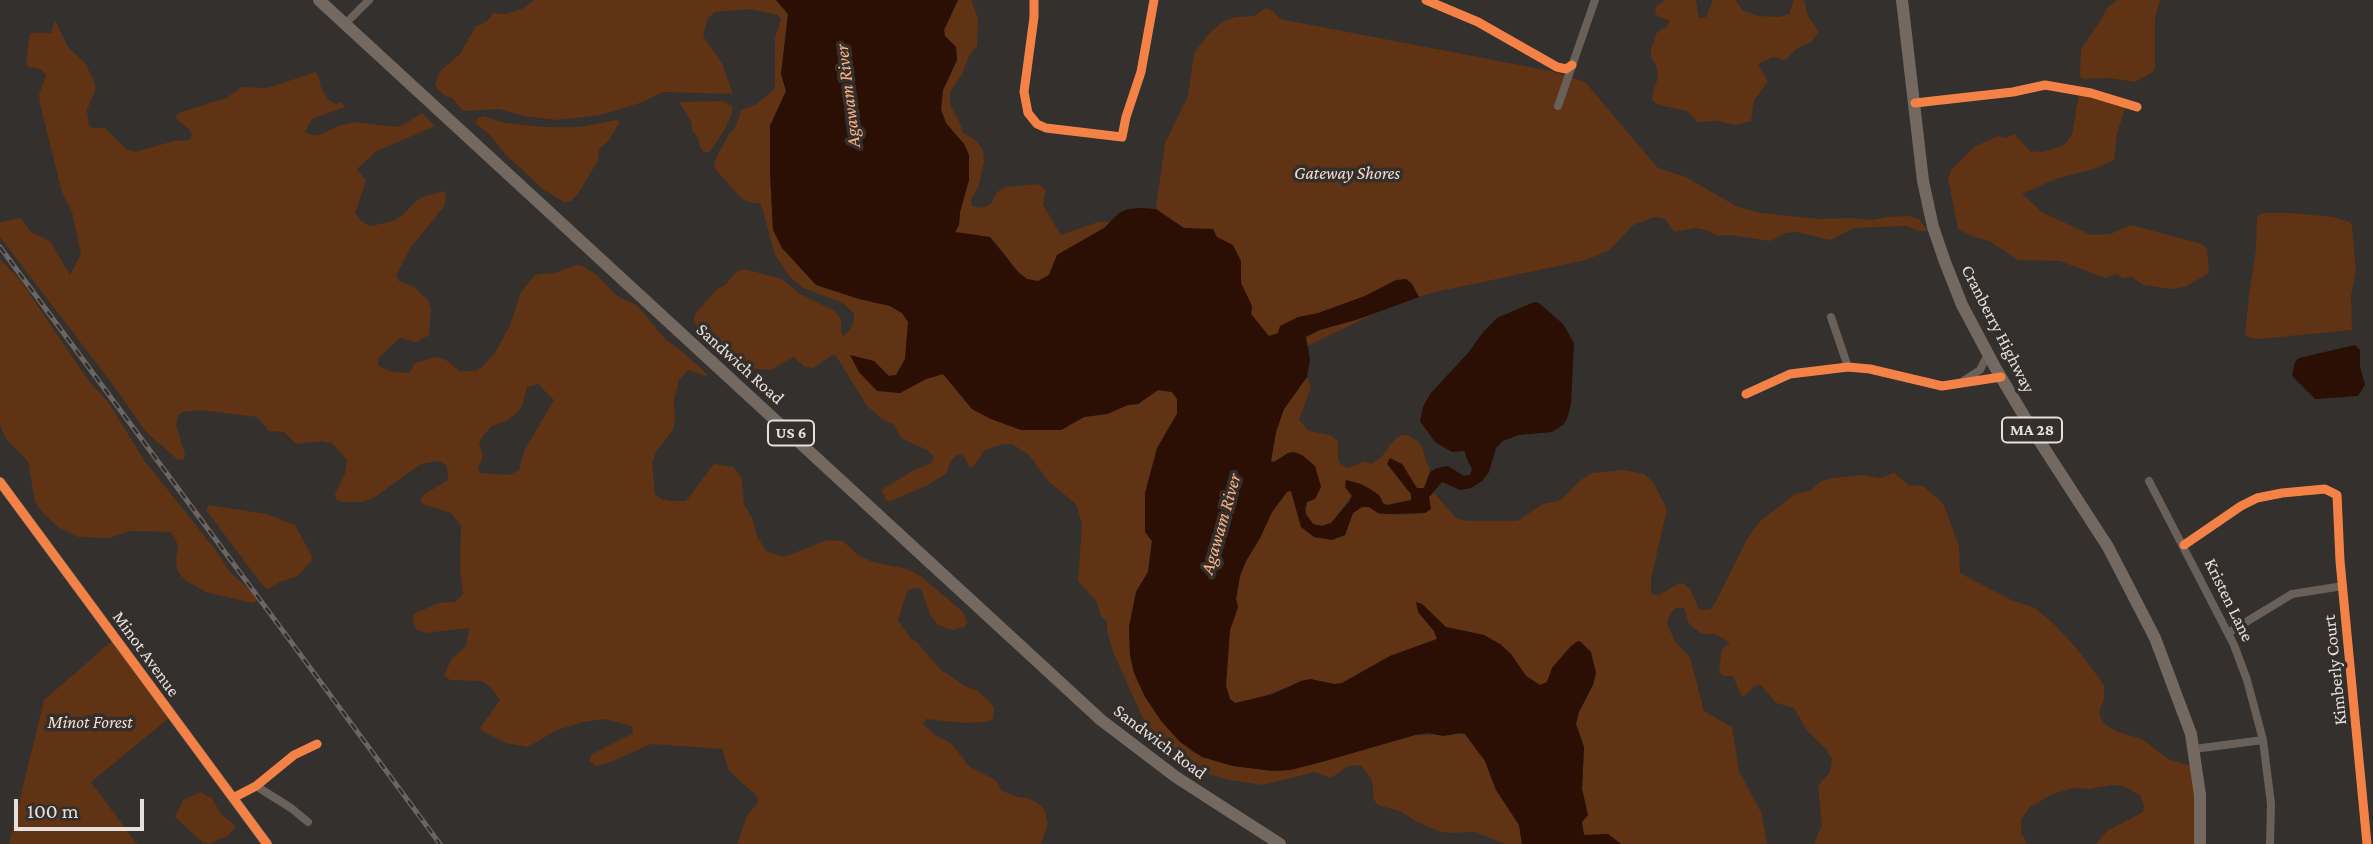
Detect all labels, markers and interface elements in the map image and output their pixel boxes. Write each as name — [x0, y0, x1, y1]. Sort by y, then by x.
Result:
water label: Agawam River — [830, 43, 866, 149]
park label: Gateway Shores — [1294, 162, 1400, 184]
street label: Cranberry Highway — [1956, 261, 2040, 397]
street label: Sandwich Road — [692, 319, 788, 409]
road number: MA 28 — [2002, 418, 2062, 442]
road number: US 6 — [768, 420, 814, 446]
water label: Agawam River — [1196, 471, 1246, 577]
street label: Kristen Lane — [2200, 555, 2258, 645]
street label: Minot Avenue — [108, 607, 184, 701]
street label: Kimberly Court — [2318, 614, 2352, 726]
street label: Sandwich Road — [1109, 700, 1211, 784]
park label: Minot Forest — [47, 711, 133, 733]
scale bar — [18, 784, 147, 828]
text: 100 m — [27, 799, 79, 823]

